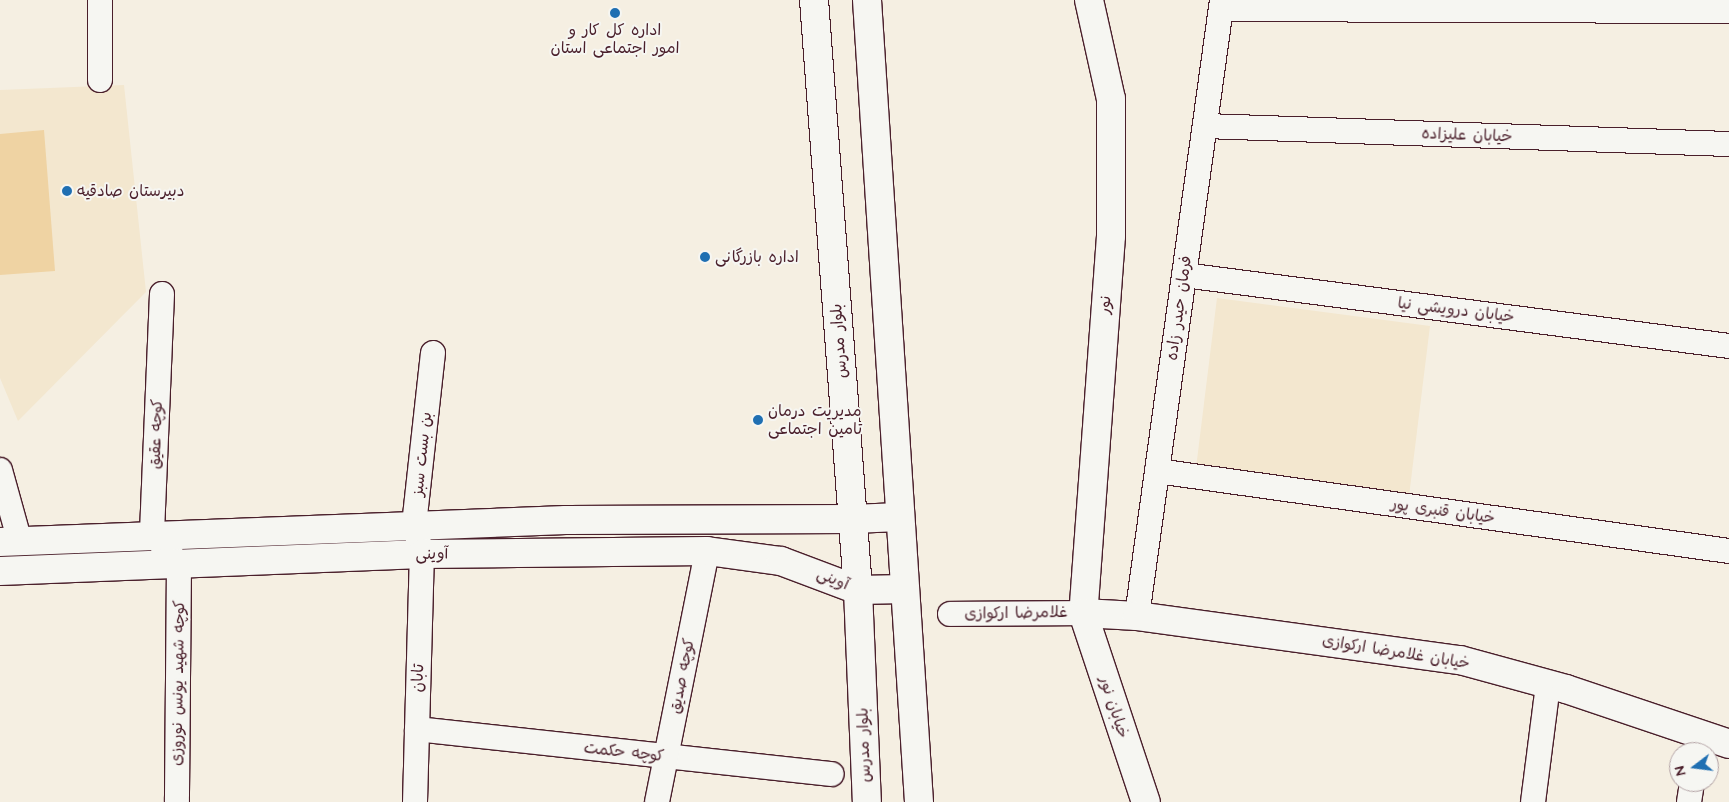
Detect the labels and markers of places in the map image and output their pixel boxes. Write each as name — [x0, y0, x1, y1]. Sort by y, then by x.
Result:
marker: اداره کل کار و امور اجتماعی استان — [609, 7, 621, 19]
place label: اداره کل کار و امور اجتماعی استان — [550, 20, 680, 58]
place label: دبیرستان صادقیه — [77, 181, 184, 201]
marker: دبیرستان صادقیه — [61, 185, 73, 197]
place label: اداره بازرگانی — [715, 247, 799, 267]
marker: اداره بازرگانی — [699, 251, 711, 263]
place label: مدیریت درمان تامین اجتماعی — [768, 401, 862, 439]
marker: مدیریت درمان تامین اجتماعی — [752, 414, 764, 426]

